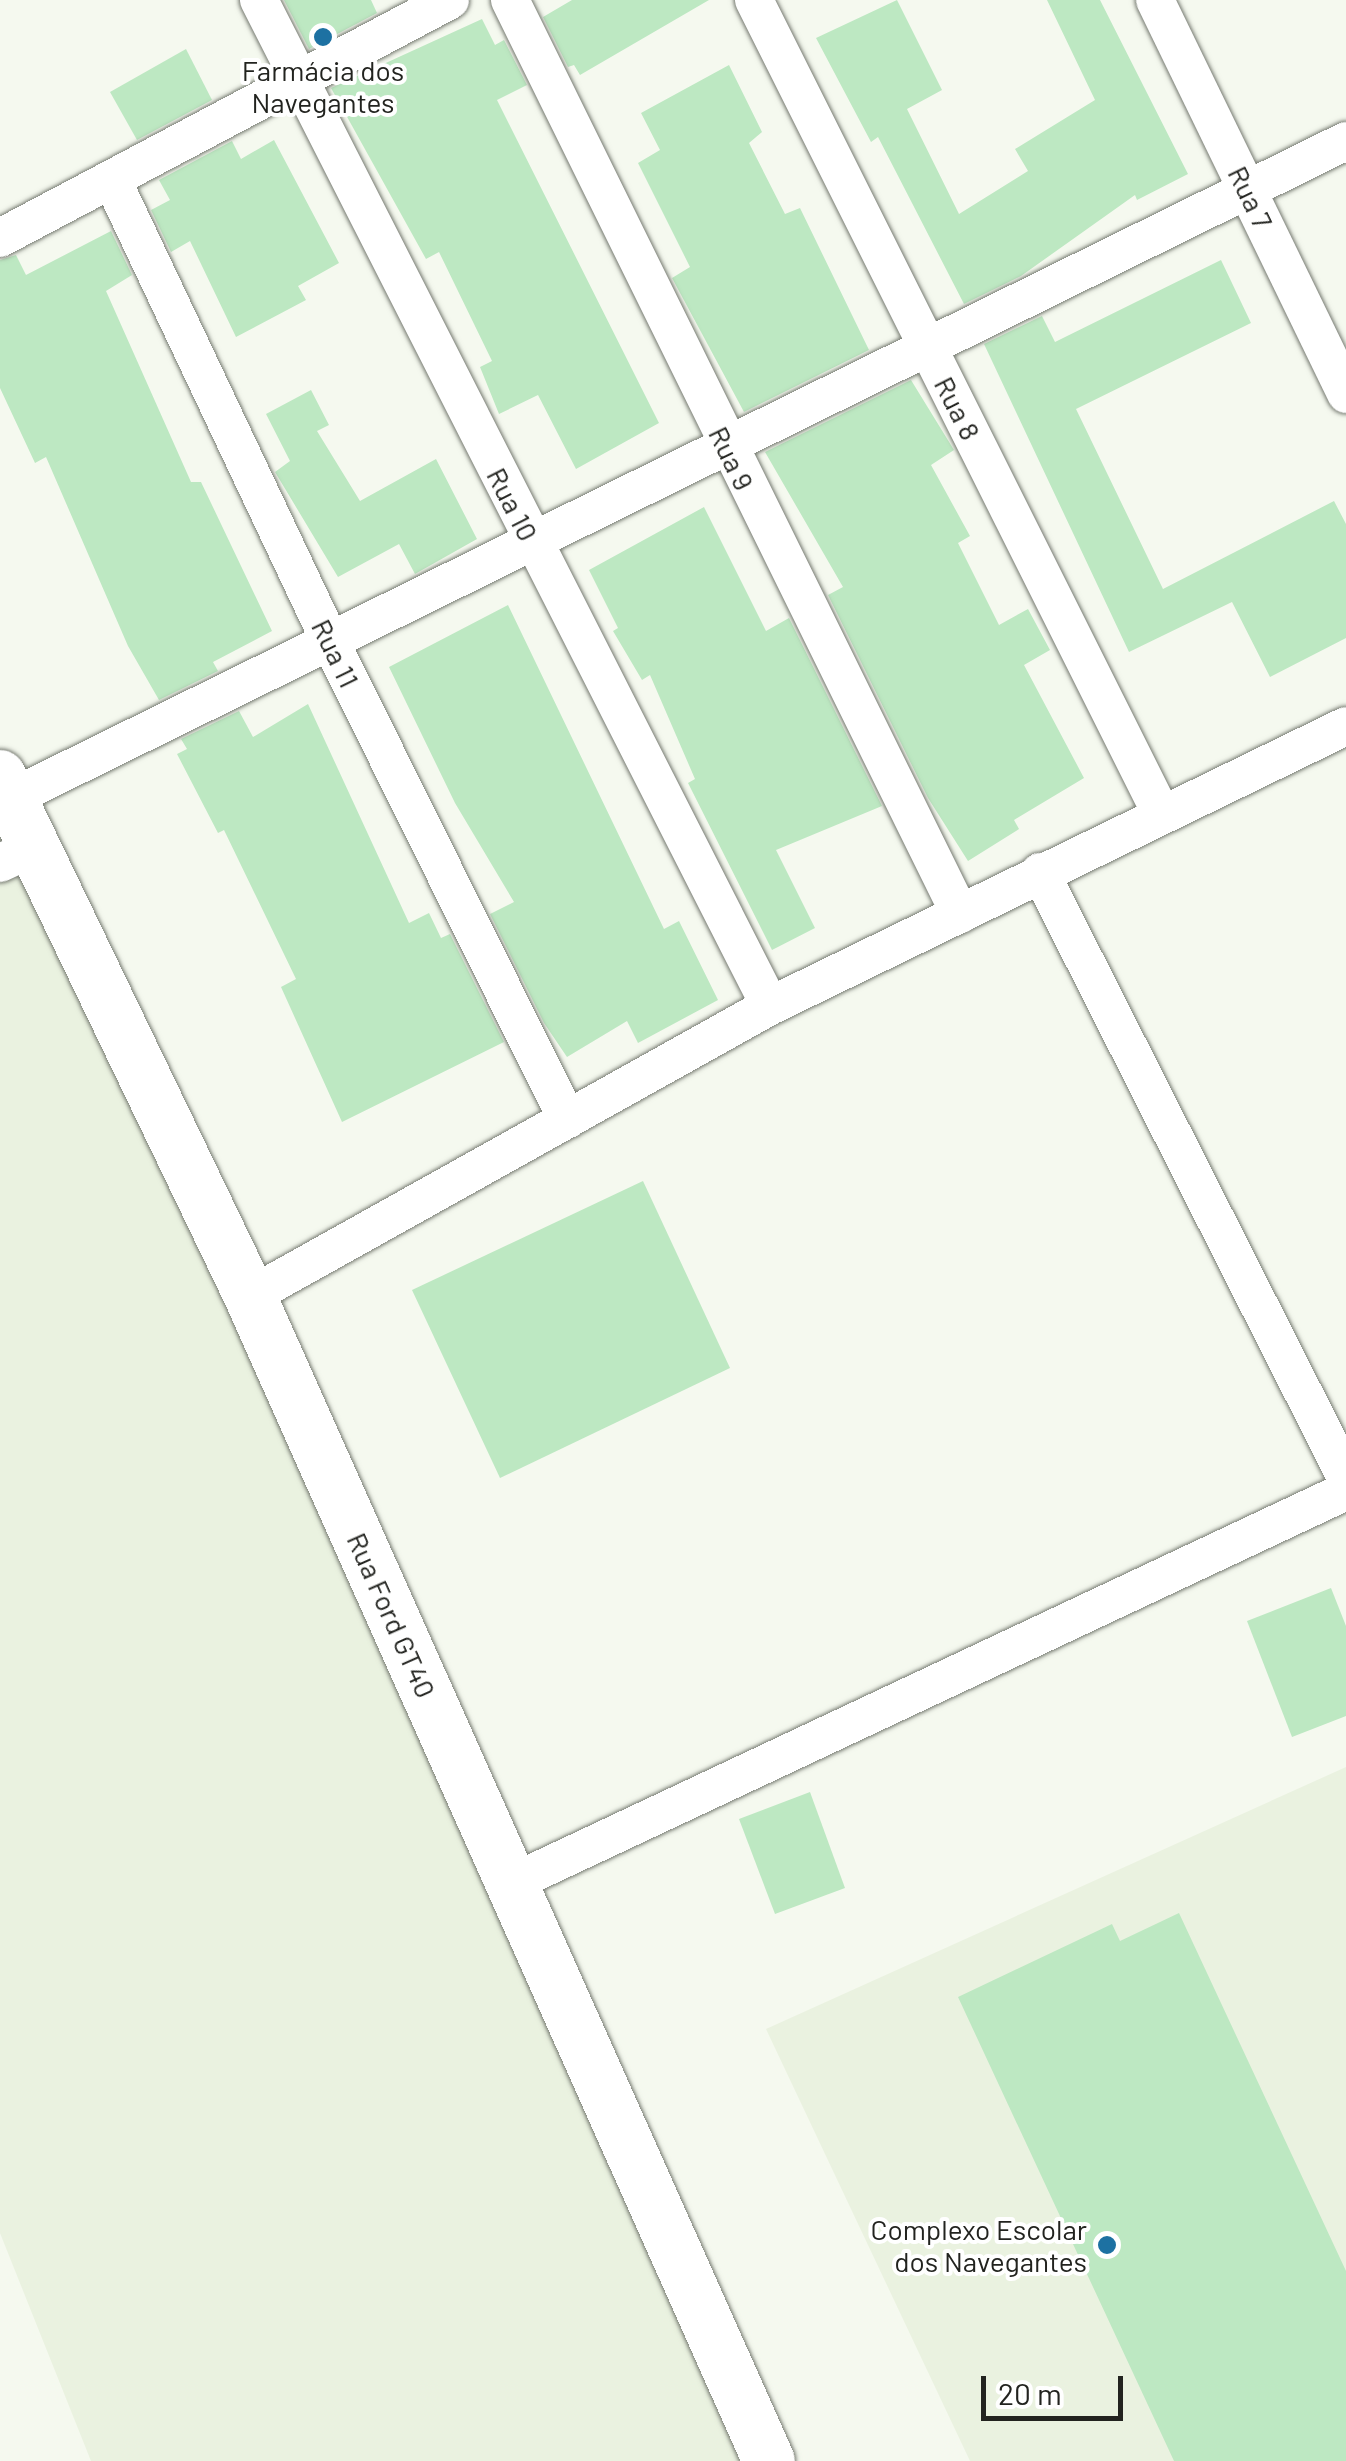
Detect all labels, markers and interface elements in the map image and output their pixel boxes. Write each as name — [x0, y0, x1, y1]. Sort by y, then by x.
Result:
marker: Farmácia dos Navegantes — [312, 26, 334, 48]
place label: Farmácia dos Navegantes — [242, 53, 404, 119]
street label: Rua 7 — [1222, 160, 1280, 234]
street label: Rua 8 — [928, 371, 988, 445]
street label: Rua 9 — [702, 421, 762, 495]
street label: Rua 10 — [480, 462, 546, 546]
street label: Rua 11 — [305, 613, 367, 693]
street label: Rua Ford GT40 — [341, 1527, 443, 1703]
place label: Complexo Escolar dos Navegantes — [870, 2212, 1087, 2278]
marker: Complexo Escolar dos Navegantes — [1096, 2234, 1118, 2256]
scale bar — [986, 2356, 1128, 2418]
text: 20 m — [998, 2375, 1062, 2411]

